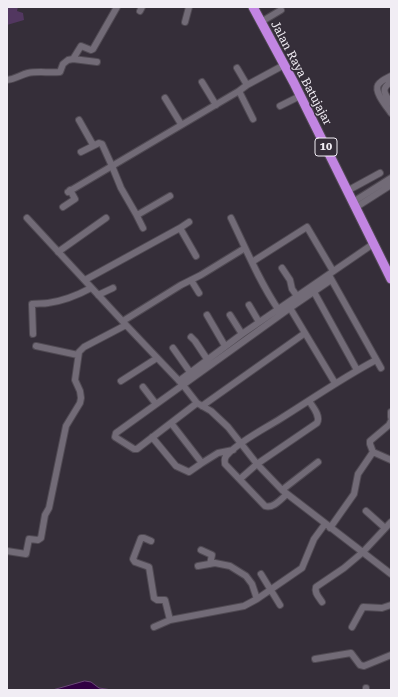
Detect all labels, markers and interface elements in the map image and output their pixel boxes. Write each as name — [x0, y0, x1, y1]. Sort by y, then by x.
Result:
street label: Jalan Raya Batujajar — [267, 18, 335, 128]
road number: 10 — [315, 138, 337, 156]

